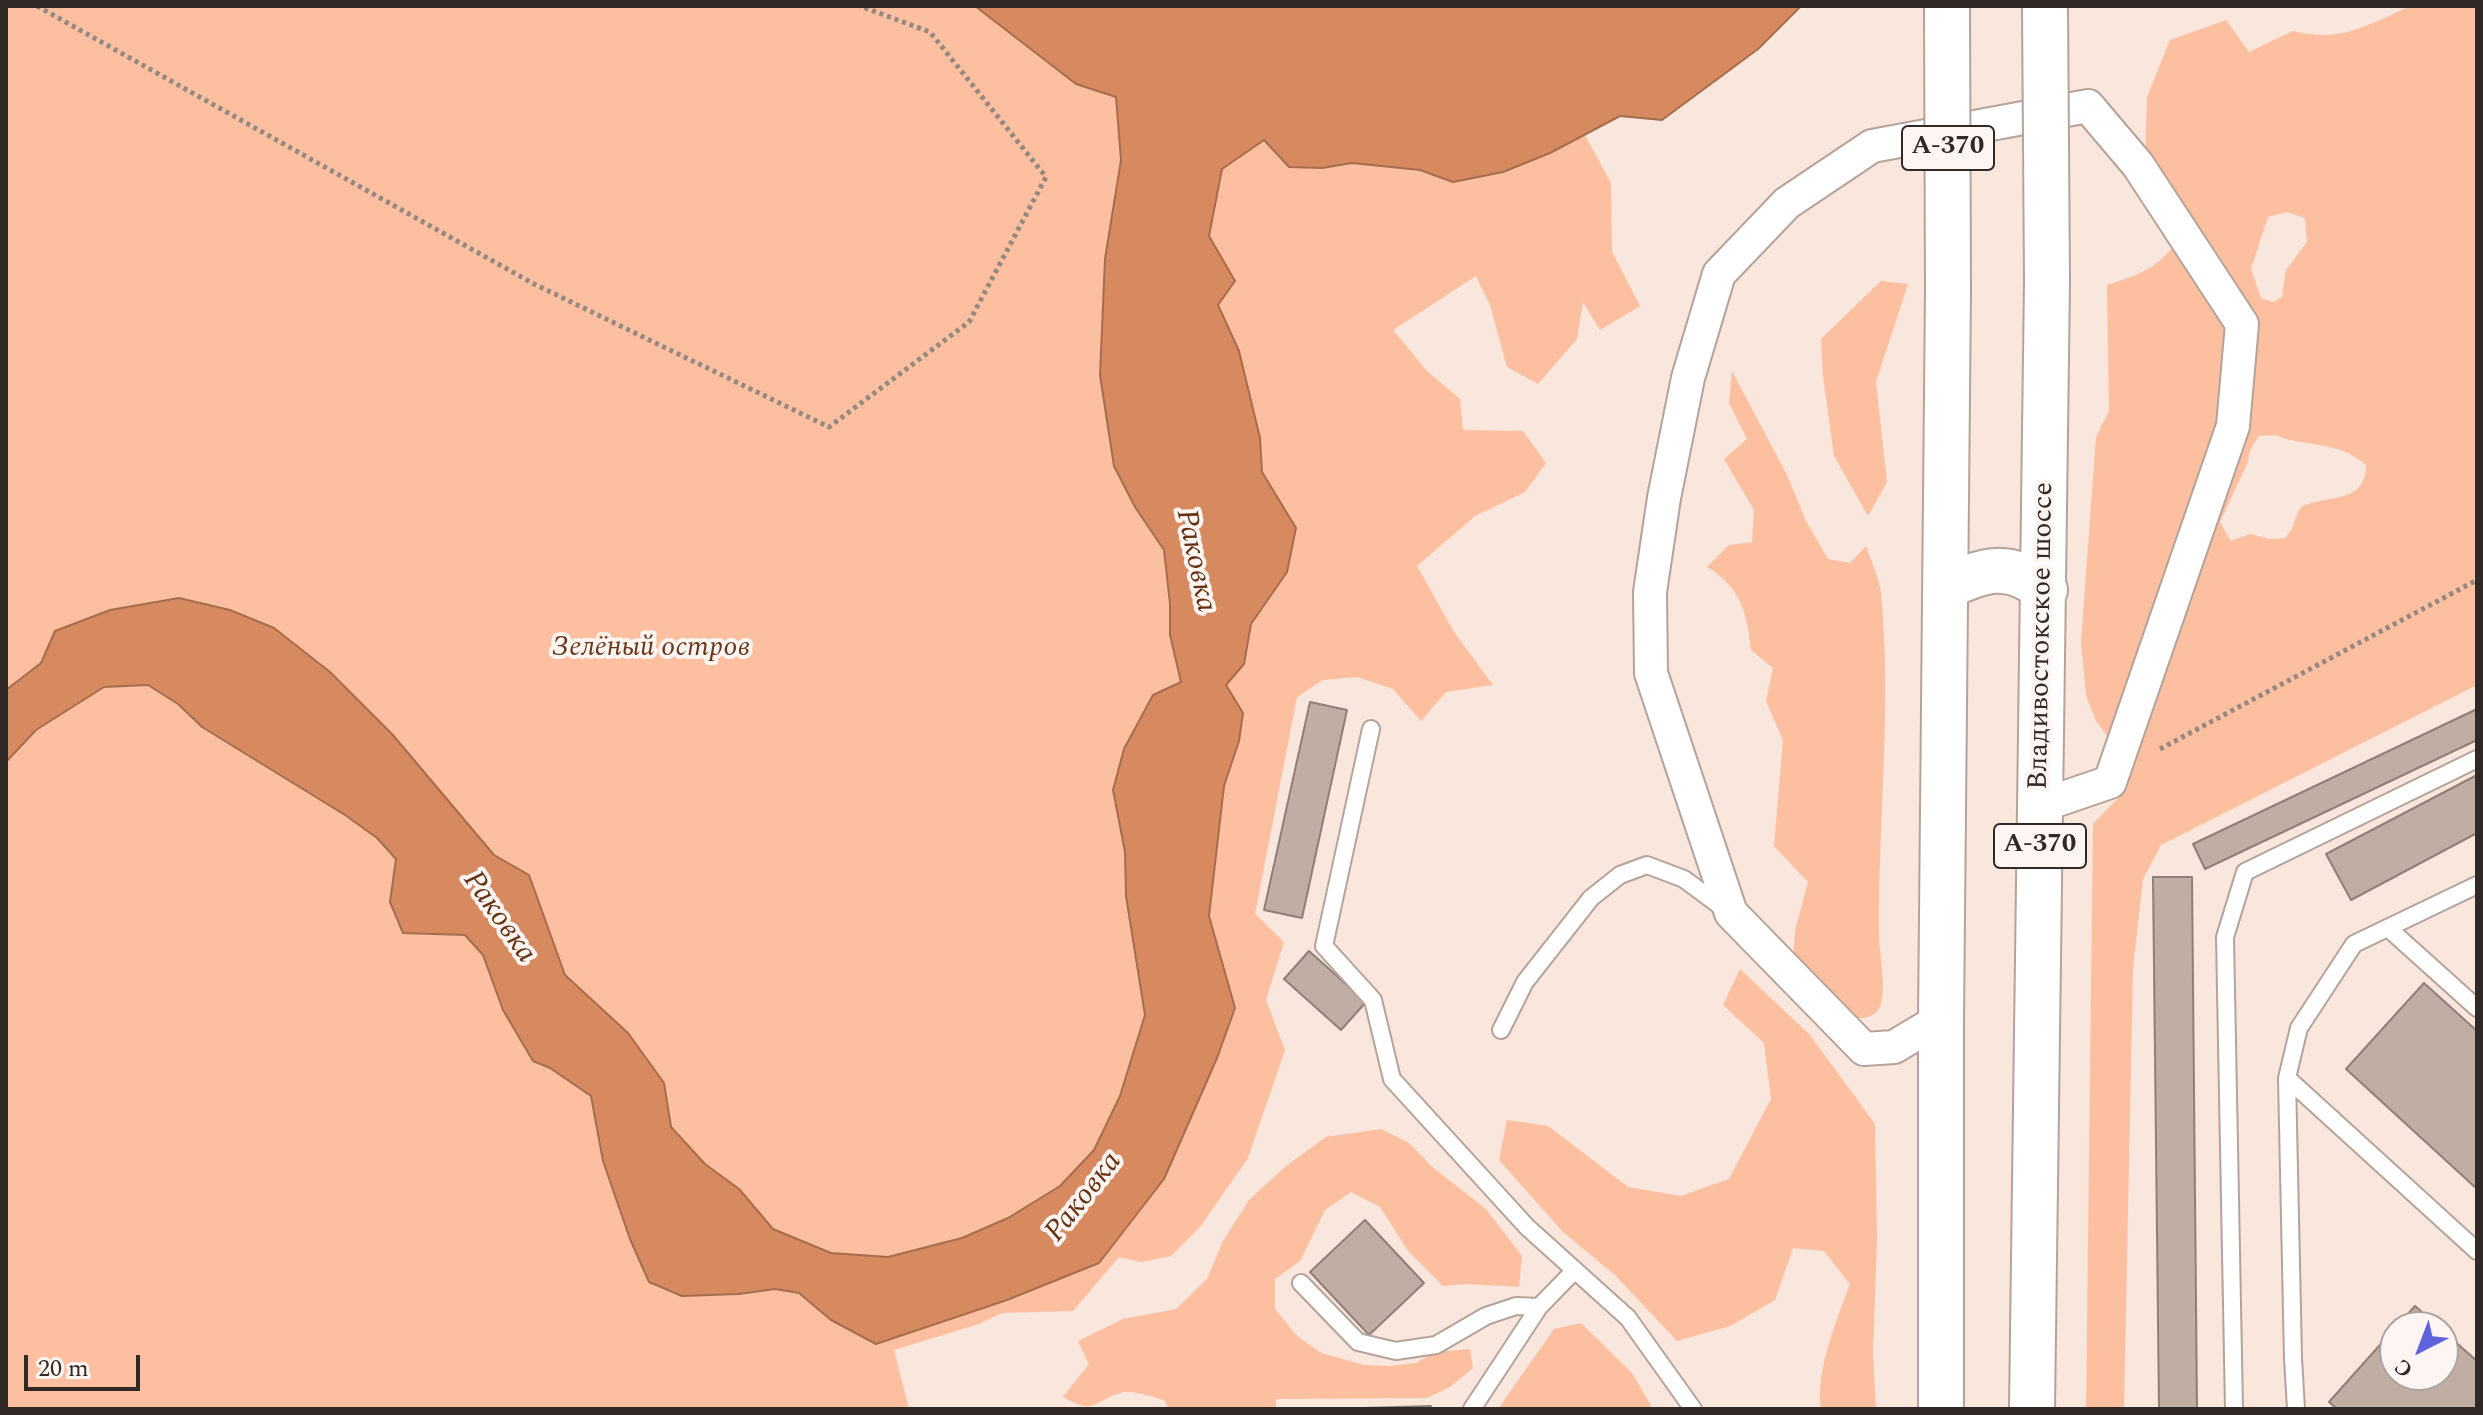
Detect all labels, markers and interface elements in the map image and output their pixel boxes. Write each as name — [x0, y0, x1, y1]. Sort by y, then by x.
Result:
road number: А-370 — [1902, 126, 1994, 170]
street label: Владивостокское шоссе — [2024, 482, 2062, 790]
water label: Раковка — [1166, 506, 1222, 616]
park label: Зелёный остров — [552, 633, 750, 667]
road number: А-370 — [1994, 824, 2086, 868]
water label: Раковка — [453, 865, 543, 971]
water label: Раковка — [1039, 1146, 1131, 1250]
north arrow — [2379, 1311, 2459, 1391]
scale bar — [28, 1339, 144, 1389]
text: С — [2387, 1350, 2421, 1385]
text: 20 m — [38, 1351, 89, 1387]

